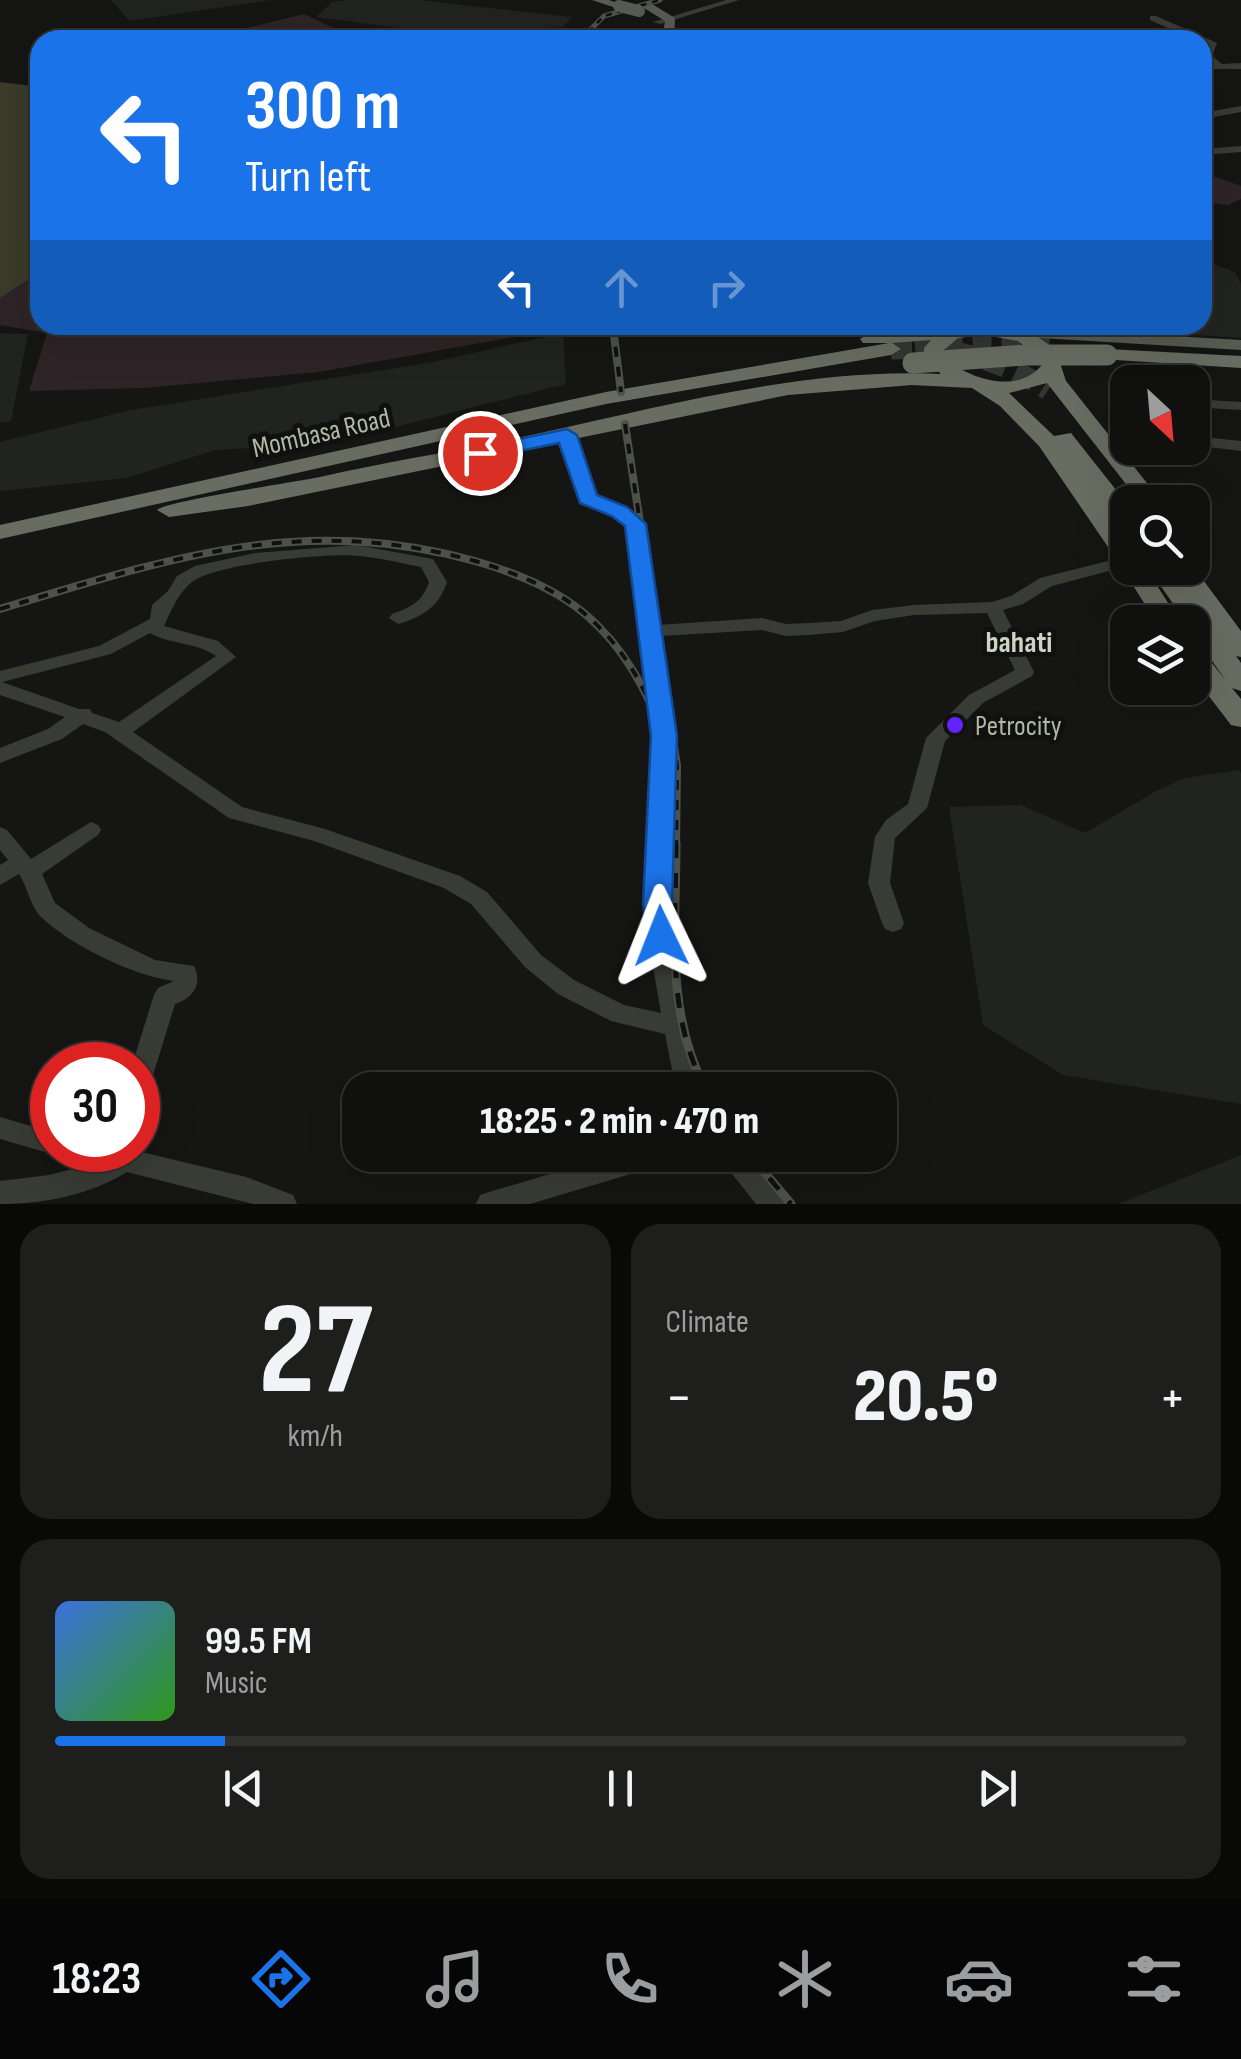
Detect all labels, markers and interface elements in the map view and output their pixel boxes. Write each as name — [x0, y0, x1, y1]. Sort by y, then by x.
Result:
text: 300 m — [245, 65, 400, 149]
icon: left — [80, 70, 210, 200]
text: Turn left — [245, 150, 371, 205]
icon: left — [489, 260, 544, 315]
icon: ahead — [594, 260, 649, 315]
icon: right — [699, 260, 754, 315]
north arrow — [1110, 365, 1210, 465]
map controls — [1110, 365, 1210, 705]
street label: Mombasa Road — [249, 402, 393, 465]
pin — [438, 411, 523, 496]
icon: arrive — [453, 426, 508, 481]
button: search — [1110, 485, 1210, 585]
button: layers — [1110, 605, 1210, 705]
district label: bahati — [986, 625, 1052, 661]
place label: Petrocity — [975, 710, 1062, 743]
marker: Petrocity — [944, 714, 966, 736]
position arrow — [609, 884, 713, 988]
speed limit sign: 30 — [30, 1042, 160, 1172]
text: 18:25 · 2 min · 470 m — [480, 1099, 759, 1144]
text: 27 — [258, 1274, 372, 1430]
text: Climate — [666, 1303, 749, 1342]
text: 20.5° — [853, 1352, 999, 1443]
text: − — [666, 1365, 692, 1432]
text: + — [1159, 1365, 1186, 1432]
text: km/h — [288, 1417, 343, 1456]
text: 99.5 FM — [205, 1619, 312, 1664]
text: Music — [205, 1664, 268, 1703]
icon: previous — [216, 1761, 271, 1816]
icon: pause — [593, 1761, 648, 1816]
icon: next — [970, 1761, 1025, 1816]
icon: directions — [246, 1944, 316, 2014]
icon: music — [420, 1944, 490, 2014]
icon: phone — [595, 1944, 665, 2014]
icon: climate — [770, 1944, 840, 2014]
icon: car — [944, 1944, 1014, 2014]
icon: filters — [1119, 1944, 1189, 2014]
text: 18:23 — [52, 1952, 141, 2007]

